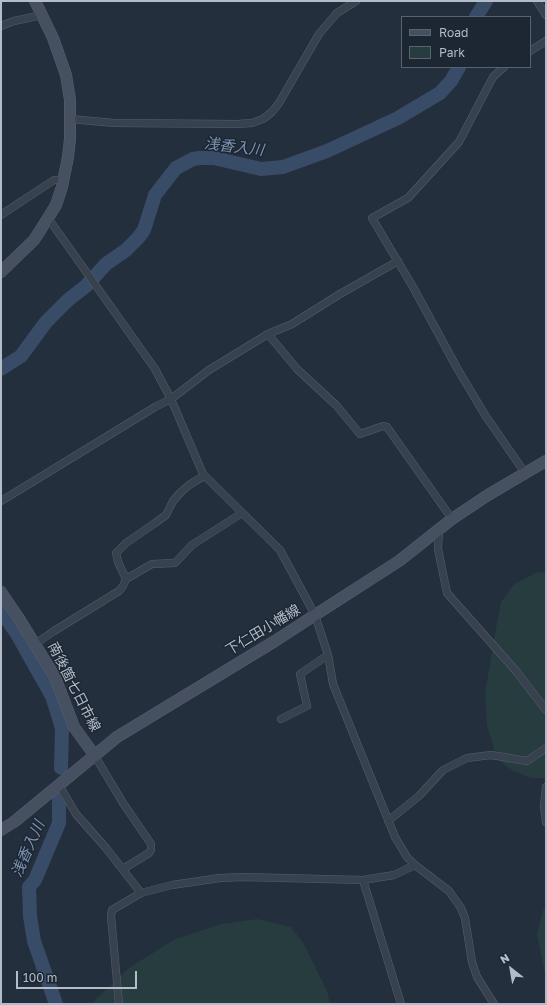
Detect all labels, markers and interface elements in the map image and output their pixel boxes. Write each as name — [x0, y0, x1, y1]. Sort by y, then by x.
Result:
legend — [401, 16, 531, 68]
text: Road — [439, 25, 468, 40]
text: Park — [439, 45, 465, 60]
water label: 浅香入川 — [203, 134, 265, 160]
street label: 下仁田小幡線 — [223, 601, 303, 659]
street label: 南後箇七日市線 — [44, 640, 104, 734]
water label: 浅香入川 — [8, 818, 48, 880]
north arrow — [491, 949, 531, 989]
text: N — [498, 951, 511, 966]
scale bar — [18, 963, 139, 989]
text: 100 m — [23, 970, 57, 985]

